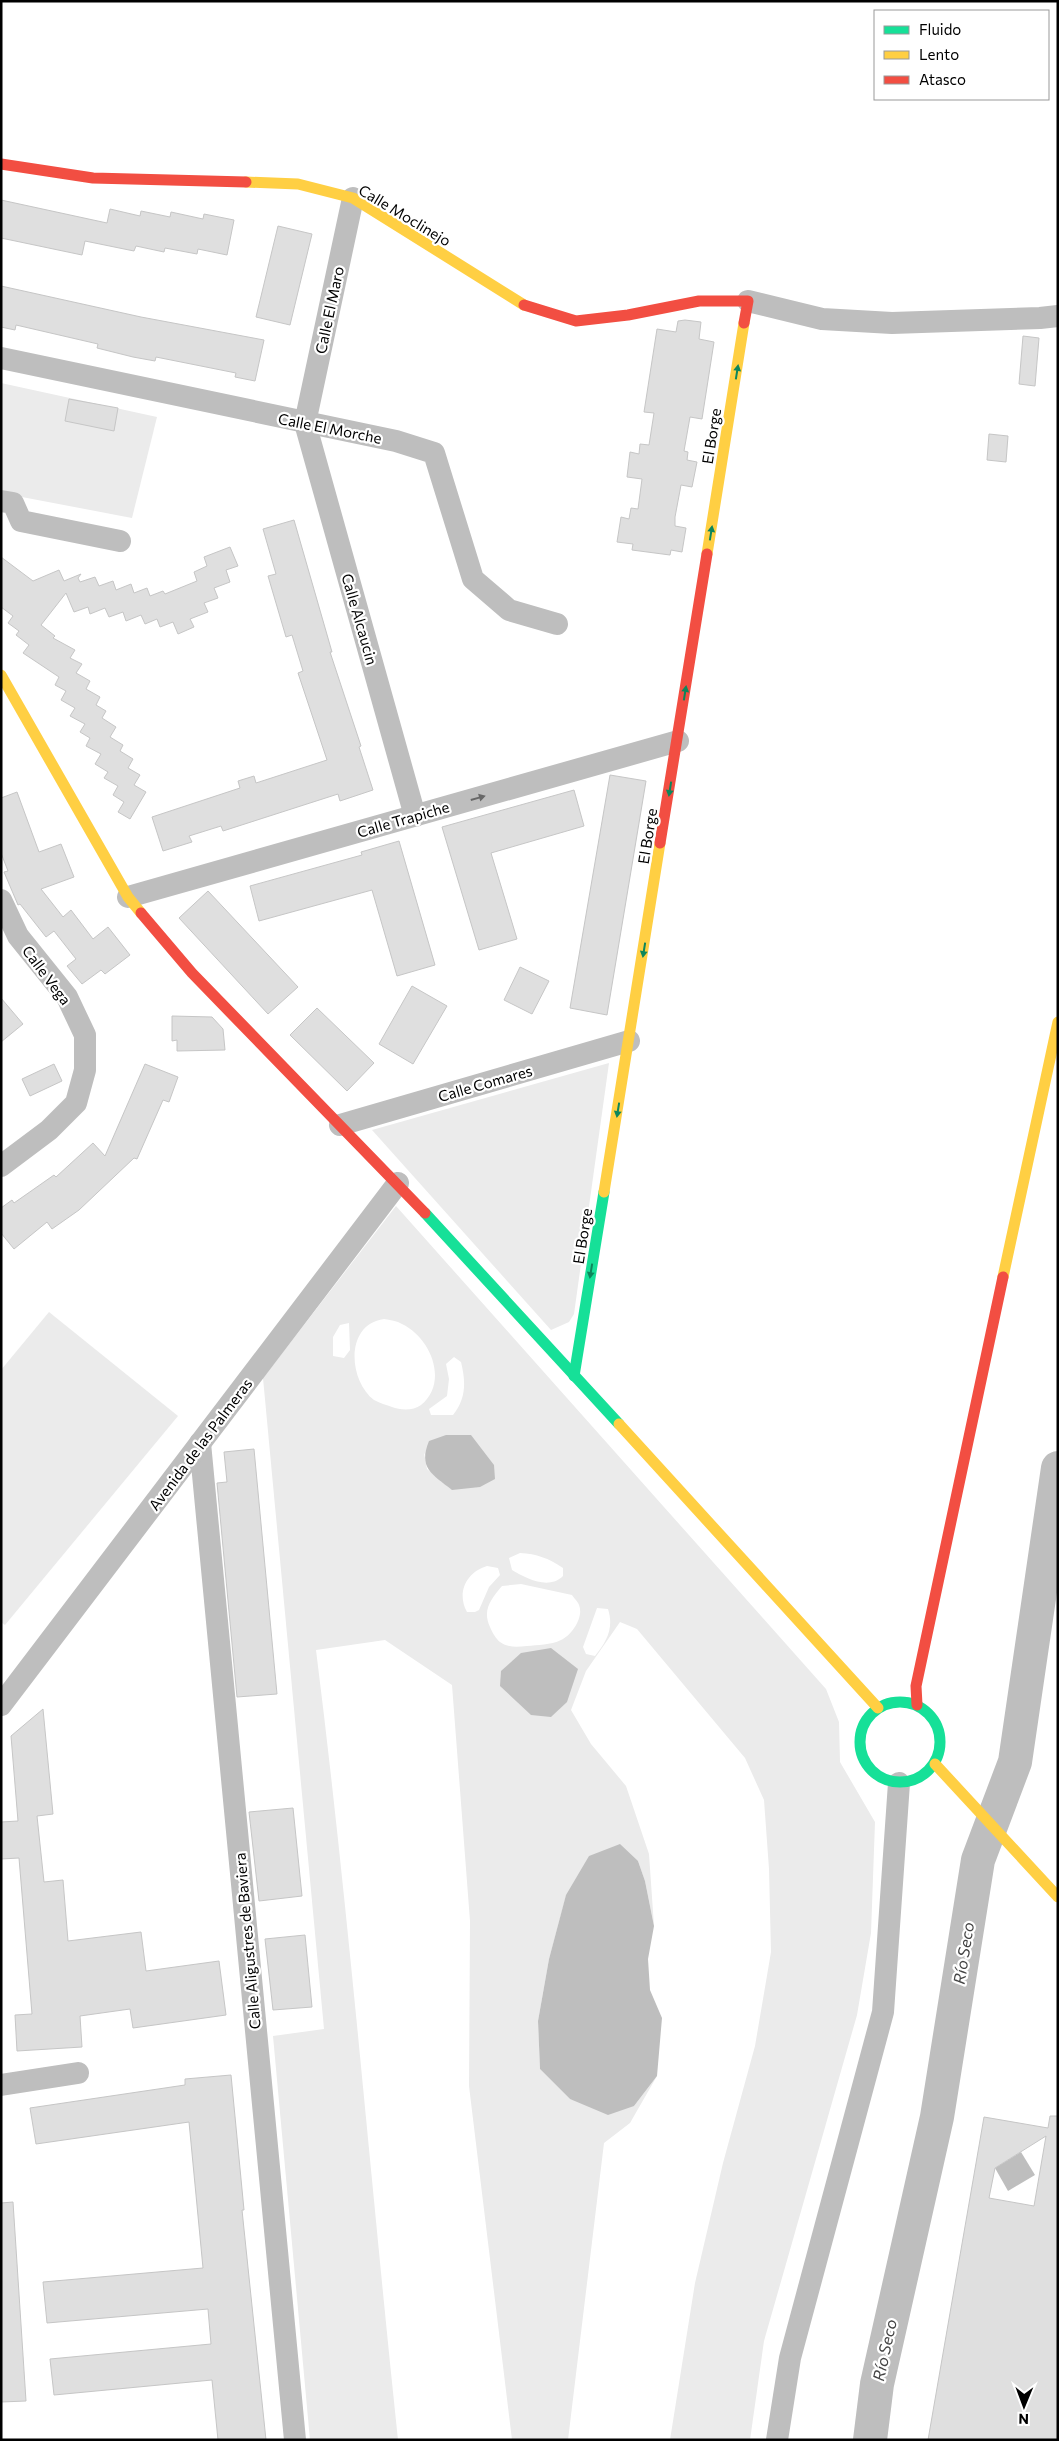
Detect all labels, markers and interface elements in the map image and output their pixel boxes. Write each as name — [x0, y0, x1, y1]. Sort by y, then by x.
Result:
legend — [874, 10, 1049, 100]
text: Fluido — [919, 20, 961, 38]
text: Lento — [919, 45, 959, 63]
text: Atasco — [919, 70, 966, 88]
street label: Calle Moclinejo — [356, 180, 454, 250]
street label: Calle El Maro — [311, 265, 347, 355]
one-way arrow — [733, 364, 741, 380]
street label: El Borge — [698, 407, 724, 465]
street label: Calle El Morche — [277, 409, 383, 447]
one-way arrow — [708, 524, 716, 540]
street label: Calle Alcaucin — [338, 571, 382, 667]
one-way arrow — [682, 685, 690, 701]
one-way arrow — [665, 782, 673, 798]
one-way arrow — [471, 793, 486, 801]
street label: Calle Trapiche — [355, 797, 451, 841]
street label: El Borge — [634, 807, 660, 865]
street label: Calle Vega — [19, 942, 75, 1008]
one-way arrow — [639, 942, 647, 958]
street label: Calle Comares — [436, 1061, 534, 1105]
one-way arrow — [613, 1103, 621, 1119]
street label: El Borge — [569, 1207, 595, 1265]
one-way arrow — [587, 1263, 595, 1279]
street label: Avenida de las Palmeras — [145, 1374, 256, 1513]
street label: Calle Aligustres de Baviera — [230, 1852, 264, 2030]
water label: Río Seco — [949, 1921, 977, 1985]
water label: Río Seco — [868, 2317, 900, 2383]
north arrow — [999, 2381, 1049, 2431]
text: N — [1018, 2411, 1029, 2428]

